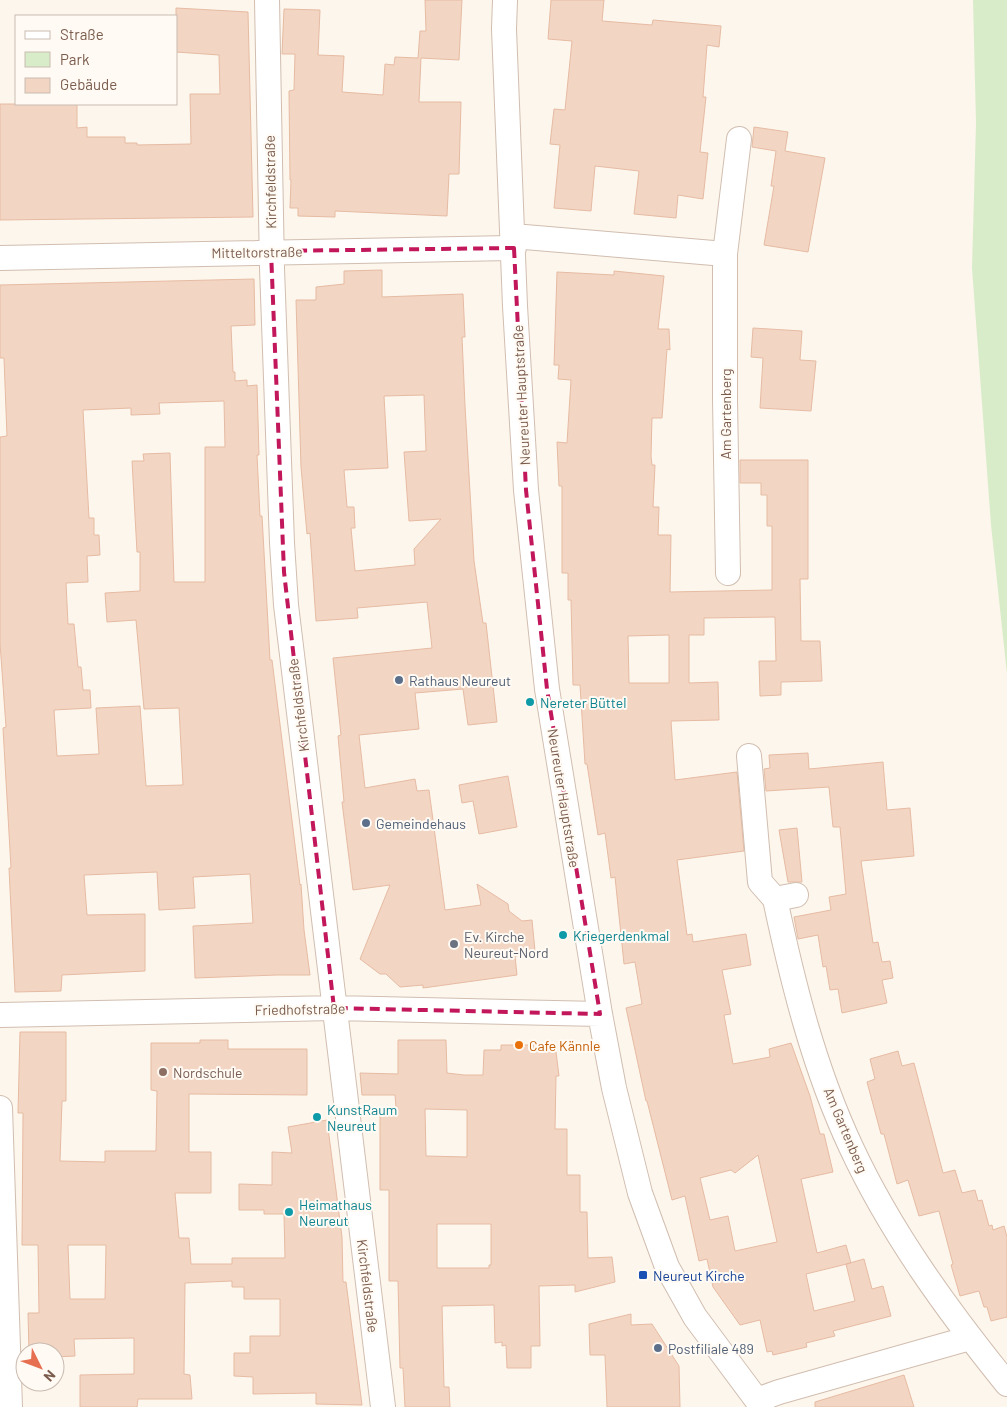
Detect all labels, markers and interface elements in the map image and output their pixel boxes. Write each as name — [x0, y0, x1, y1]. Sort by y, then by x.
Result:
legend — [15, 15, 178, 105]
text: Straße — [60, 25, 104, 43]
text: Park — [60, 50, 90, 68]
text: Gebäude — [60, 75, 117, 93]
street label: Kirchfeldstraße — [261, 135, 279, 229]
street label: Mitteltorstraße — [211, 243, 303, 261]
street label: Neureuter Hauptstraße — [509, 324, 533, 466]
street label: Am Gartenberg — [717, 368, 734, 460]
street label: Kirchfeldstraße — [284, 657, 312, 753]
place label: Rathaus Neureut — [409, 672, 511, 689]
marker: Rathaus Neureut — [393, 674, 405, 686]
place label: Nereter Büttel — [540, 694, 626, 711]
marker: Nereter Büttel — [524, 696, 536, 708]
street label: Neureuter Hauptstraße — [545, 727, 583, 869]
place label: Gemeindehaus — [376, 815, 466, 832]
marker: Gemeindehaus — [360, 817, 372, 829]
place label: Kriegerdenkmal — [573, 927, 669, 944]
place label: Ev. Kirche Neureut-Nord — [464, 928, 549, 961]
marker: Kriegerdenkmal — [557, 929, 569, 941]
marker: Ev. Kirche Neureut-Nord — [448, 938, 460, 950]
street label: Friedhofstraße — [255, 1000, 345, 1018]
place label: Cafe Kännle — [529, 1037, 601, 1054]
marker: Cafe Kännle — [513, 1039, 525, 1051]
place label: Nordschule — [173, 1064, 243, 1081]
marker: Nordschule — [157, 1066, 169, 1078]
street label: Am Gartenberg — [820, 1085, 872, 1175]
place label: KunstRaum Neureut — [327, 1101, 397, 1134]
marker: KunstRaum Neureut — [311, 1111, 323, 1123]
place label: Heimathaus Neureut — [299, 1196, 372, 1229]
marker: Heimathaus Neureut — [283, 1206, 295, 1218]
street label: Kirchfeldstraße — [354, 1238, 382, 1334]
place label: Neureut Kirche — [653, 1267, 745, 1284]
marker: Neureut Kirche — [637, 1269, 649, 1281]
place label: Postfiliale 489 — [668, 1340, 754, 1357]
north arrow — [15, 1342, 65, 1392]
marker: Postfiliale 489 — [652, 1342, 664, 1354]
text: N — [41, 1367, 59, 1385]

